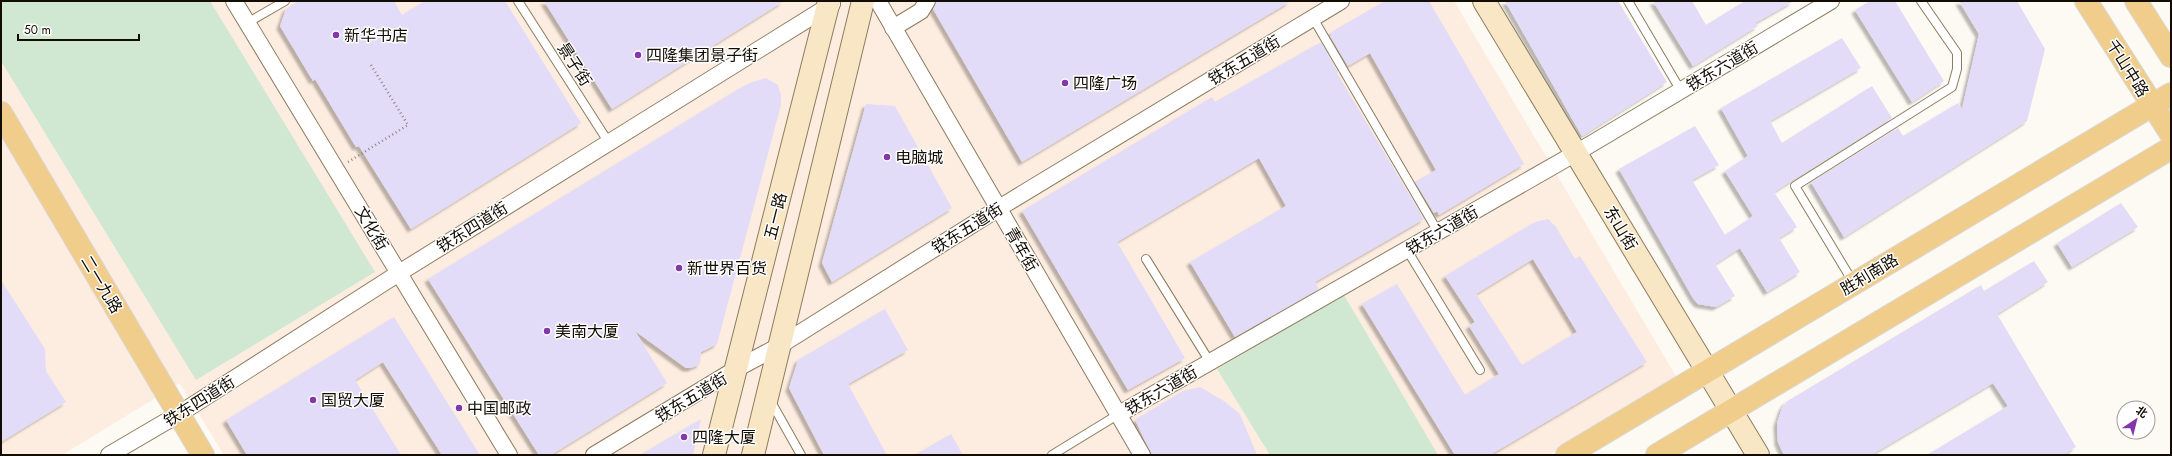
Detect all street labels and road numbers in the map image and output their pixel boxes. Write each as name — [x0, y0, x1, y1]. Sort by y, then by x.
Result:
street label: 铁东五道街 — [1204, 30, 1284, 91]
street label: 千山中路 — [2101, 35, 2154, 102]
street label: 铁东六道街 — [1682, 36, 1762, 97]
street label: 景子街 — [552, 38, 597, 91]
street label: 五一路 — [759, 190, 792, 242]
street label: 铁东四道街 — [432, 196, 512, 258]
street label: 铁东五道街 — [927, 197, 1007, 259]
street label: 铁东六道街 — [1402, 200, 1483, 260]
street label: 文化街 — [349, 202, 394, 255]
street label: 东山街 — [1598, 202, 1643, 255]
street label: 青年街 — [1000, 223, 1044, 276]
street label: 胜利南路 — [1836, 248, 1903, 301]
street label: 二一九路 — [75, 251, 128, 318]
street label: 铁东六道街 — [1121, 360, 1202, 420]
street label: 铁东五道街 — [651, 367, 731, 428]
street label: 铁东四道街 — [159, 370, 239, 432]

